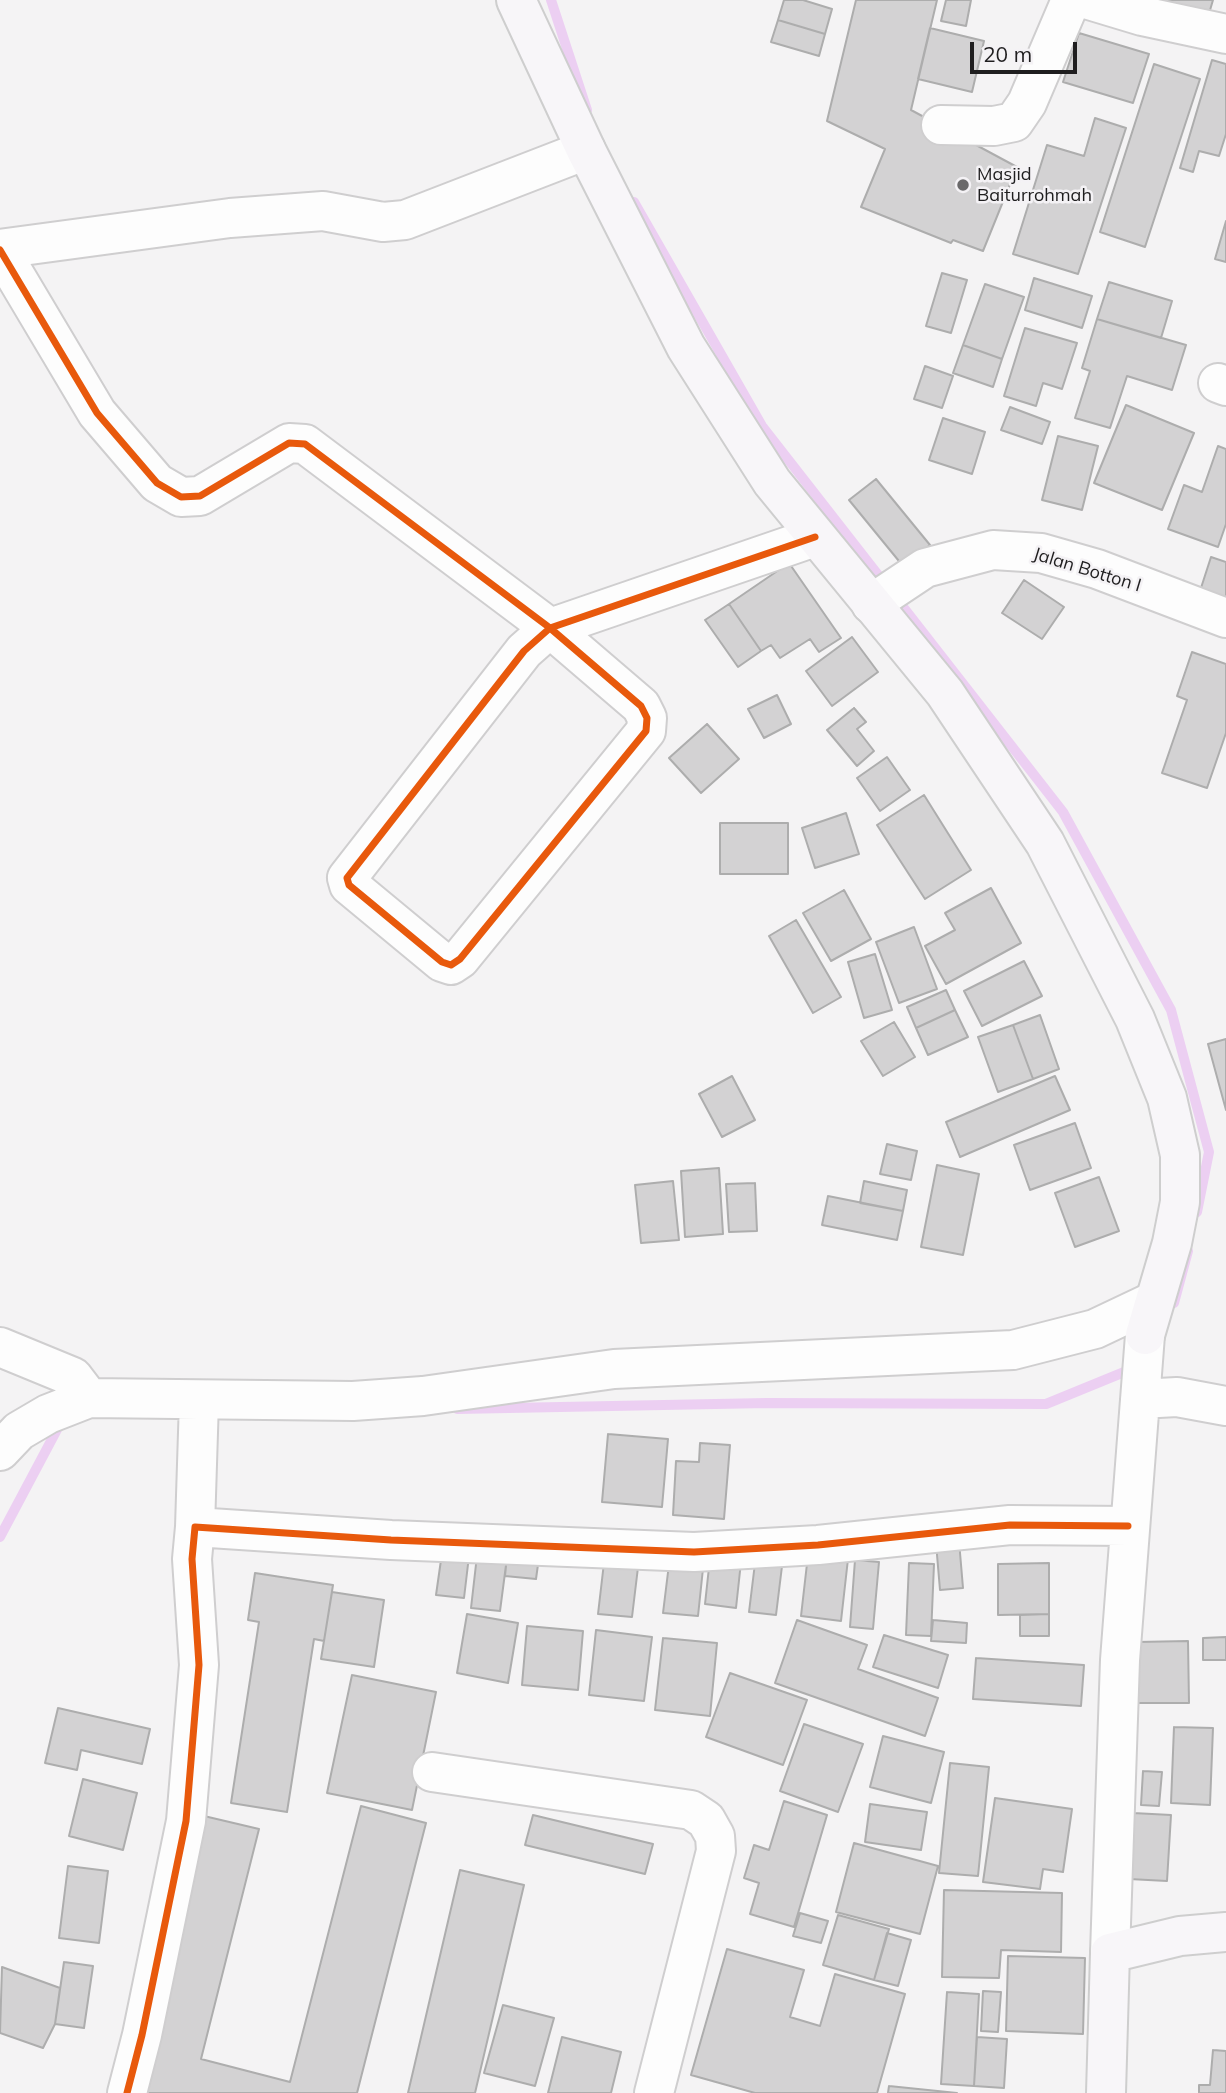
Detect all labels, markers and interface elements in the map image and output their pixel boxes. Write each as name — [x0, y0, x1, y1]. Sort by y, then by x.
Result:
scale bar — [974, 28, 1081, 72]
text: 20 m — [983, 41, 1032, 67]
place label: Masjid Baiturrohmah — [977, 164, 1092, 206]
marker: Masjid Baiturrohmah — [955, 177, 971, 193]
street label: Jalan Botton I — [1030, 543, 1144, 597]

